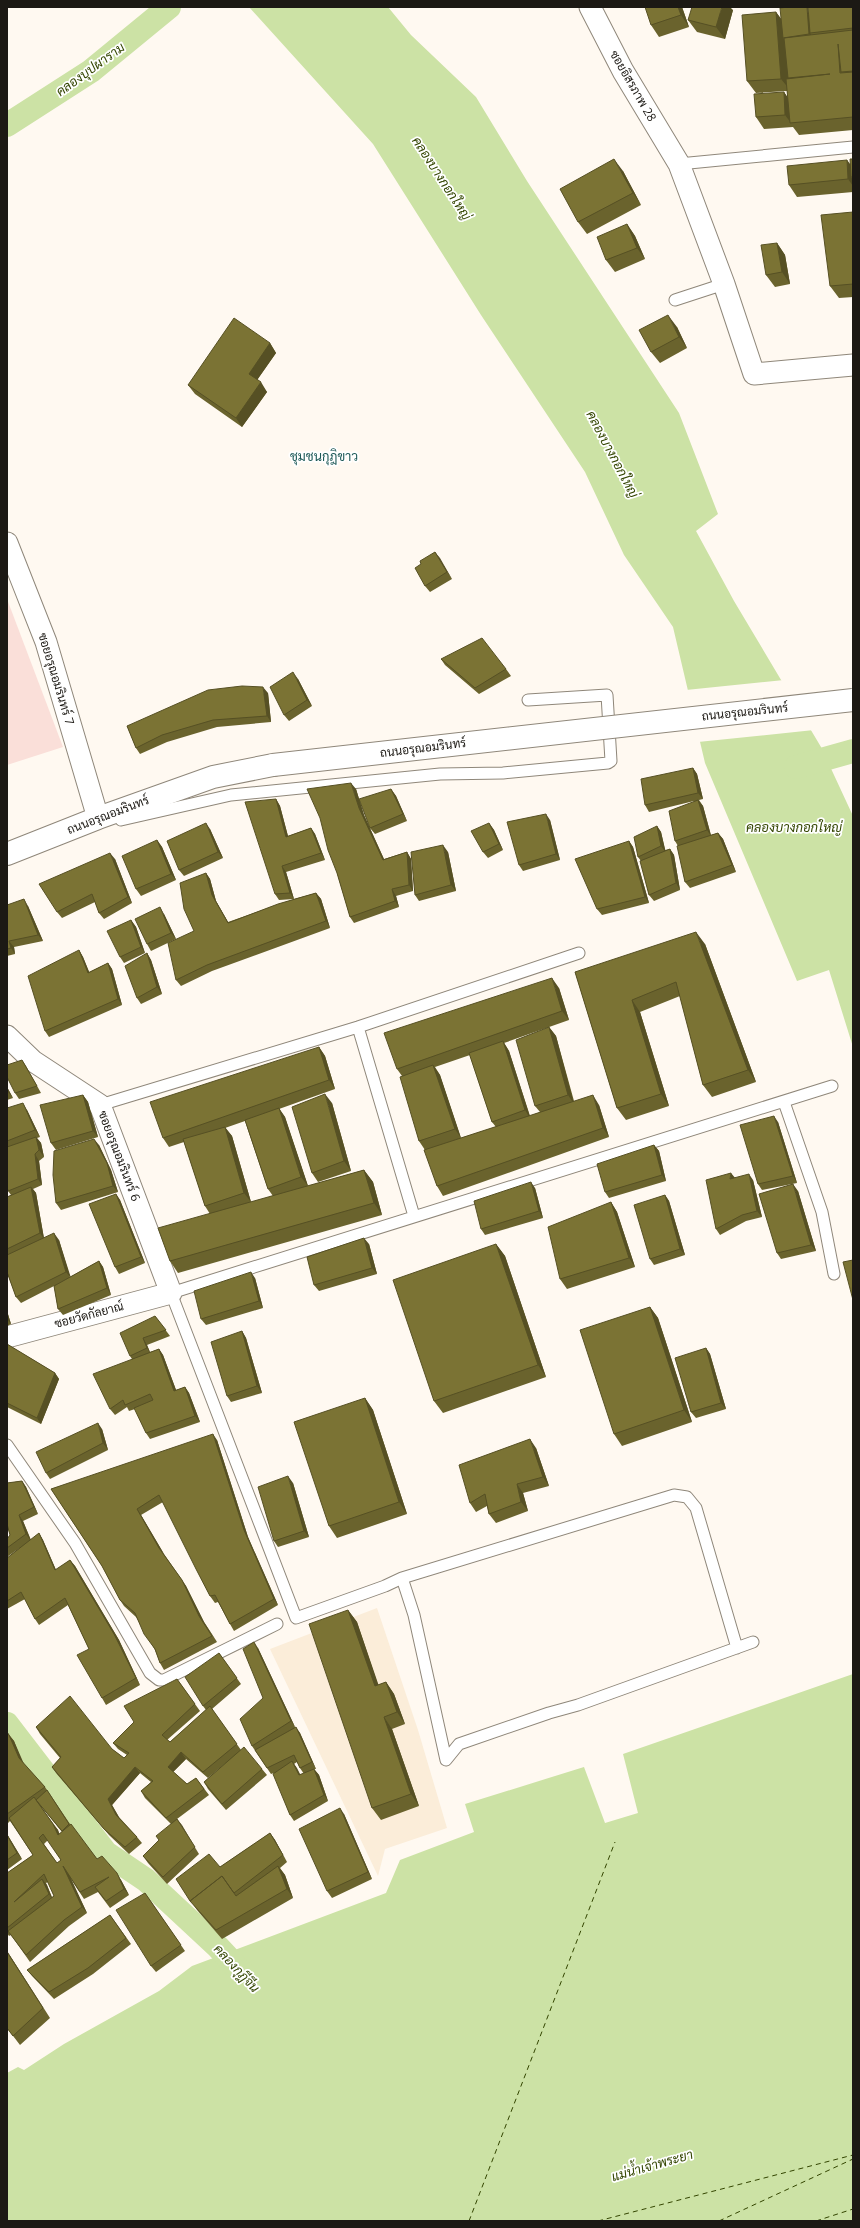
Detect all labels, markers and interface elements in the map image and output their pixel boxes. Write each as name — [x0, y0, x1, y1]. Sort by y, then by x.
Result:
water label: คลองบุปผาราม — [52, 38, 129, 101]
street label: ซอยอิสรภาพ 28 — [606, 47, 661, 125]
water label: คลองบางกอกใหญ่ — [408, 133, 476, 224]
water label: คลองบางกอกใหญ่ — [582, 407, 644, 502]
district label: ชุมชนกุฎิขาว — [290, 447, 358, 466]
street label: ซอยอรุณอมรินทร์ 7 — [33, 631, 79, 727]
street label: ถนนอรุณอมรินทร์ — [701, 699, 789, 725]
street label: ถนนอรุณอมรินทร์ — [379, 734, 467, 762]
street label: ถนนอรุณอมรินทร์ — [64, 791, 152, 839]
water label: คลองบางกอกใหญ่ — [746, 818, 843, 836]
street label: ซอยอรุณอมรินทร์ 6 — [93, 1108, 145, 1204]
street label: ซอยวัดกัลยาณ์ — [52, 1297, 125, 1332]
water label: คลองกุฎีจีน — [209, 1940, 264, 1997]
water label: แม่น้ำเจ้าพระยา — [608, 2142, 695, 2185]

